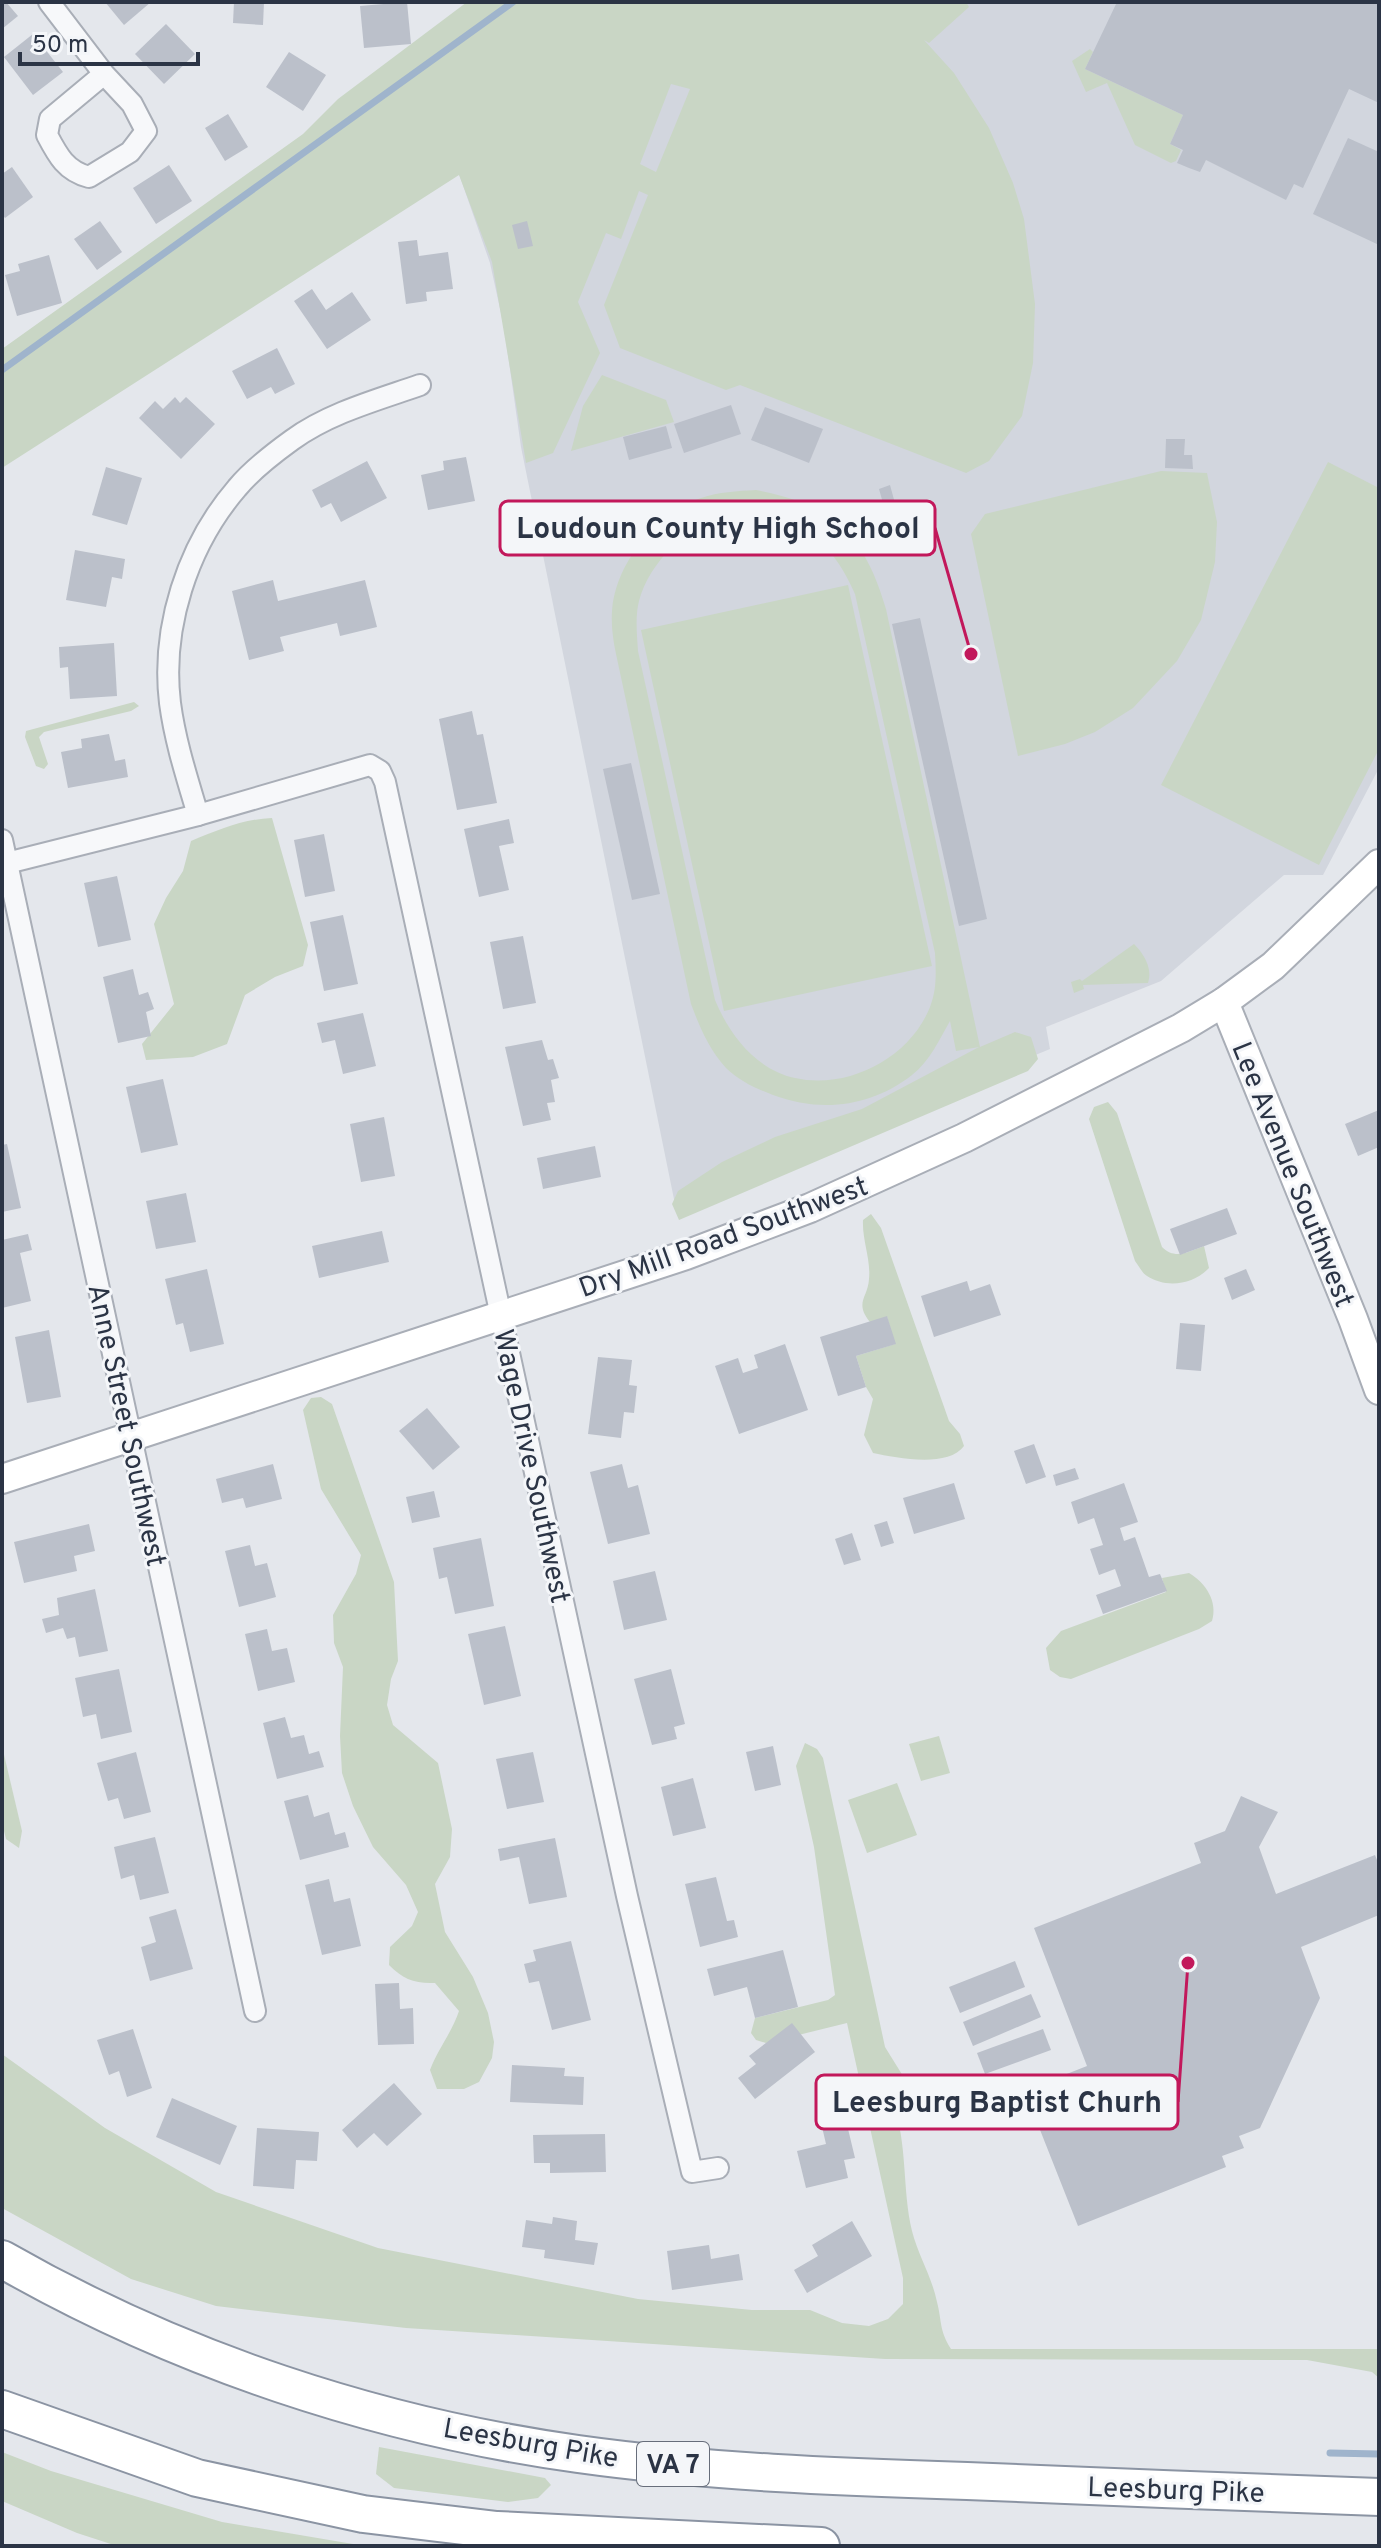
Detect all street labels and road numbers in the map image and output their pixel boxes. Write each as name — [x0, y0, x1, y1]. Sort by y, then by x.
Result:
street label: Lee Avenue Southwest — [1222, 1037, 1361, 1313]
street label: Dry Mill Road Southwest — [574, 1170, 874, 1308]
street label: Anne Street Southwest — [78, 1281, 173, 1570]
street label: Wage Drive Southwest — [483, 1326, 577, 1607]
street label: Leesburg Pike — [440, 2412, 621, 2478]
road number: VA 7 — [637, 2442, 709, 2486]
street label: Leesburg Pike — [1087, 2471, 1265, 2513]

